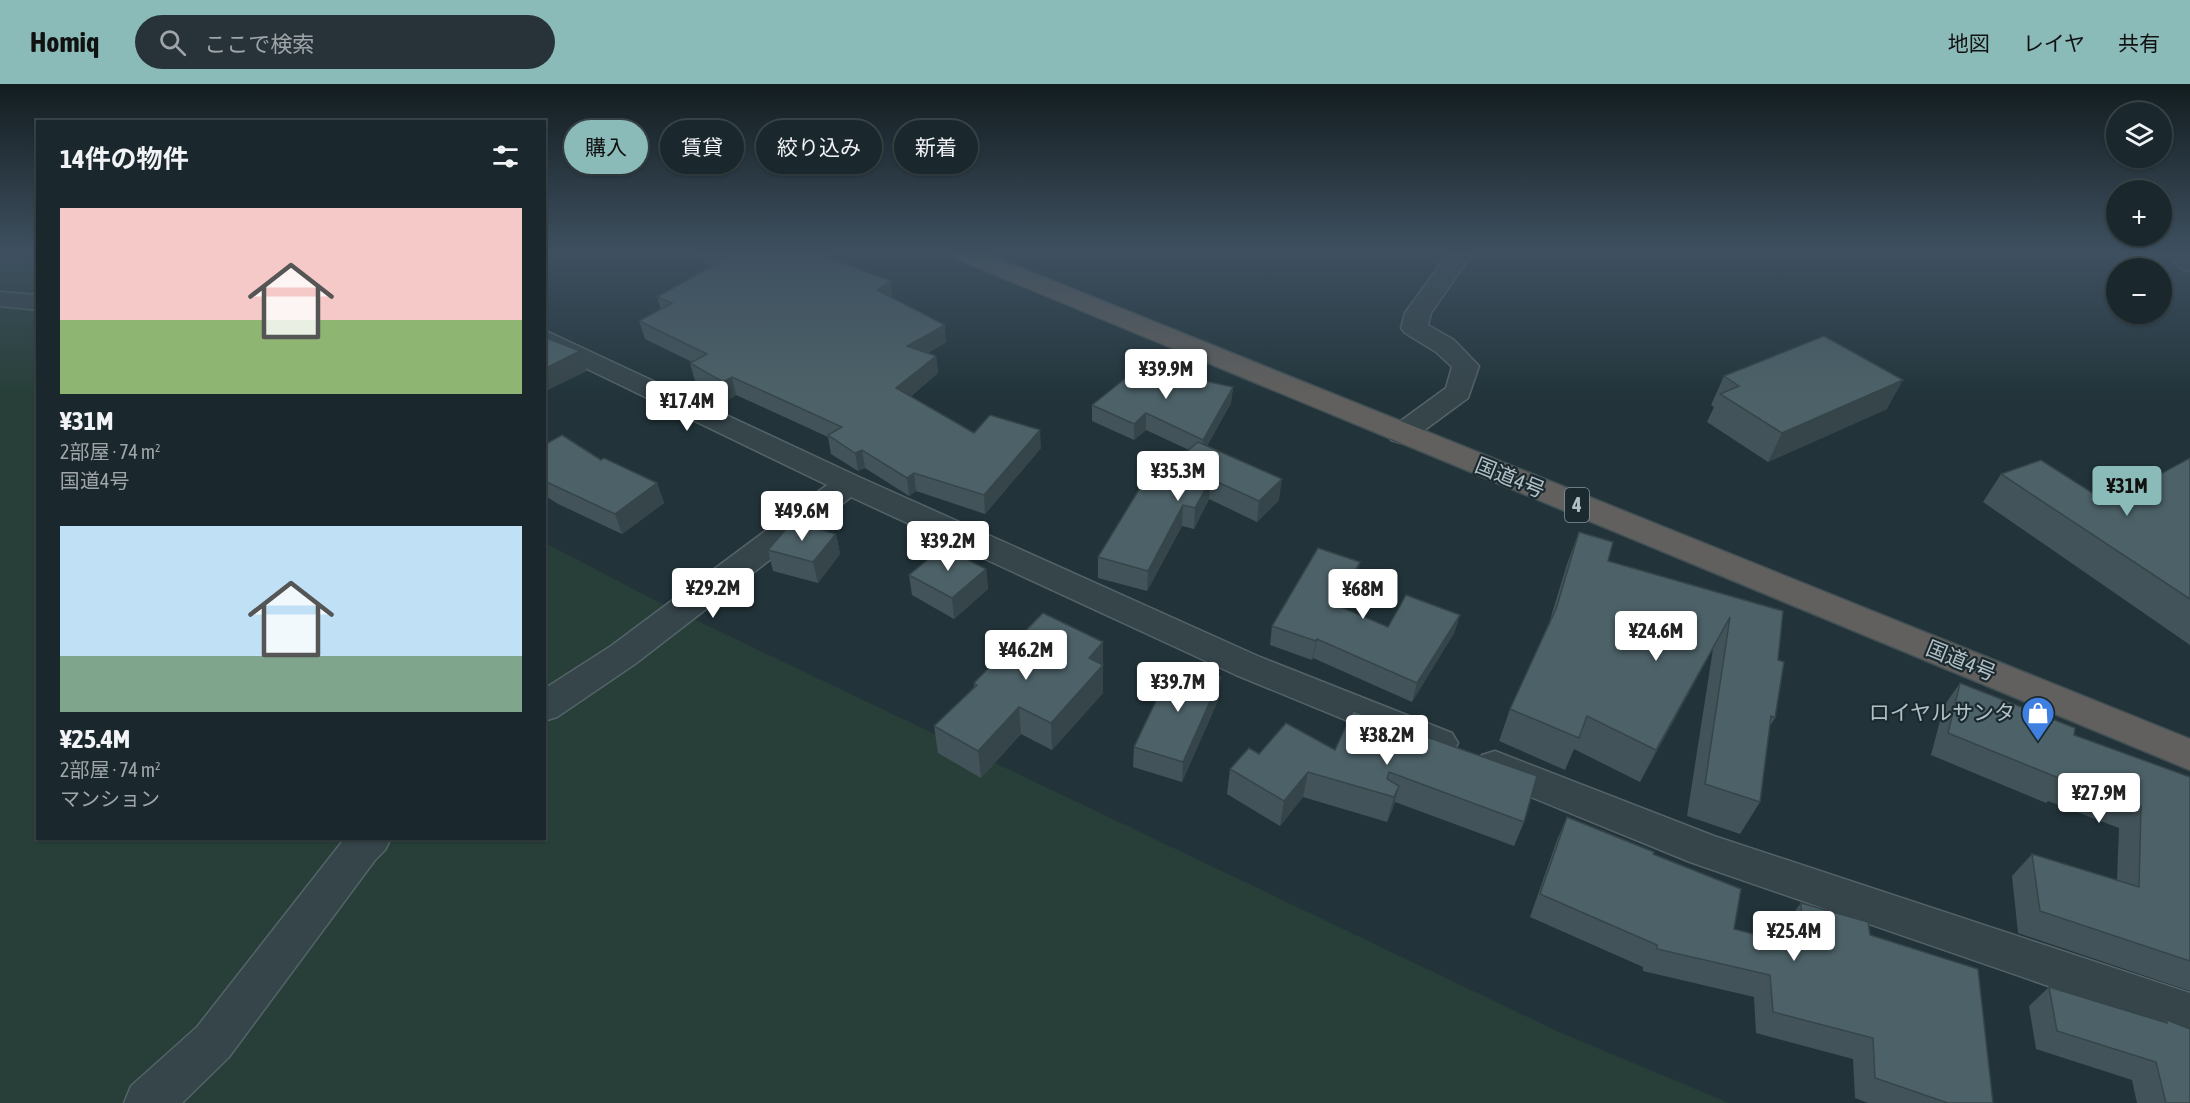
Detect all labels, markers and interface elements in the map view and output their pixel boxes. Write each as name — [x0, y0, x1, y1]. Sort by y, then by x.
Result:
search box — [135, 15, 555, 69]
text: Homiq — [30, 26, 99, 58]
icon: search — [156, 26, 189, 59]
text: ここで検索 — [204, 31, 314, 57]
text: 地図 — [1948, 31, 1990, 55]
text: レイヤ — [2023, 31, 2085, 55]
text: 共有 — [2118, 31, 2160, 55]
map controls — [2106, 102, 2172, 324]
button: layers — [2106, 102, 2172, 168]
chip: 購入 — [564, 120, 648, 174]
chip: 賃貸 — [660, 120, 744, 174]
chip: 絞り込み — [756, 120, 882, 174]
chip: 新着 — [894, 120, 978, 174]
icon: filters — [489, 140, 522, 173]
text: 14件の物件 — [60, 144, 188, 174]
button: + — [2106, 180, 2172, 246]
icon: home — [237, 247, 345, 355]
button: − — [2106, 258, 2172, 324]
pin: ¥39.9M — [1117, 349, 1215, 400]
text: ¥39.9M — [1139, 357, 1193, 380]
pin: ¥17.4M — [638, 381, 736, 432]
text: ¥17.4M — [660, 389, 714, 412]
text: ¥31M — [60, 406, 113, 436]
text: 2部屋 · 74 m² — [60, 440, 161, 463]
pin: ¥35.3M — [1129, 451, 1227, 502]
street label: 国道4号 — [1472, 452, 1549, 502]
text: ¥35.3M — [1151, 459, 1205, 482]
pin: ¥31M — [2091, 466, 2163, 517]
text: 国道4号 — [60, 469, 129, 492]
text: ¥31M — [2106, 474, 2148, 497]
road number: 4 — [1565, 488, 1589, 522]
pin: ¥49.6M — [753, 491, 851, 542]
text: ¥49.6M — [775, 499, 829, 522]
pin: ¥39.2M — [899, 521, 997, 572]
text: ¥39.2M — [921, 529, 975, 552]
icon: home — [237, 565, 345, 673]
pin: ¥29.2M — [664, 568, 762, 619]
pin: ¥68M — [1327, 569, 1399, 620]
text: ¥29.2M — [686, 576, 740, 599]
text: ¥68M — [1342, 577, 1384, 600]
pin: ¥24.6M — [1607, 611, 1705, 662]
text: ¥24.6M — [1629, 619, 1683, 642]
pin: ¥46.2M — [977, 630, 1075, 681]
street label: 国道4号 — [1923, 635, 2000, 685]
text: ¥46.2M — [999, 638, 1053, 661]
pin: ¥39.7M — [1129, 662, 1227, 713]
text: ¥39.7M — [1151, 670, 1205, 693]
shop icon: ロイヤルサンタ — [2020, 695, 2056, 742]
place label: ロイヤルサンタ — [1869, 700, 2015, 724]
pin: ¥38.2M — [1338, 715, 1436, 766]
text: ¥38.2M — [1360, 723, 1414, 746]
text: ¥25.4M — [60, 724, 130, 754]
text: 2部屋 · 74 m² — [60, 758, 161, 781]
pin: ¥27.9M — [2050, 773, 2148, 824]
text: ¥27.9M — [2072, 781, 2126, 804]
text: マンション — [60, 787, 160, 810]
pin: ¥25.4M — [1745, 911, 1843, 962]
text: ¥25.4M — [1767, 919, 1821, 942]

